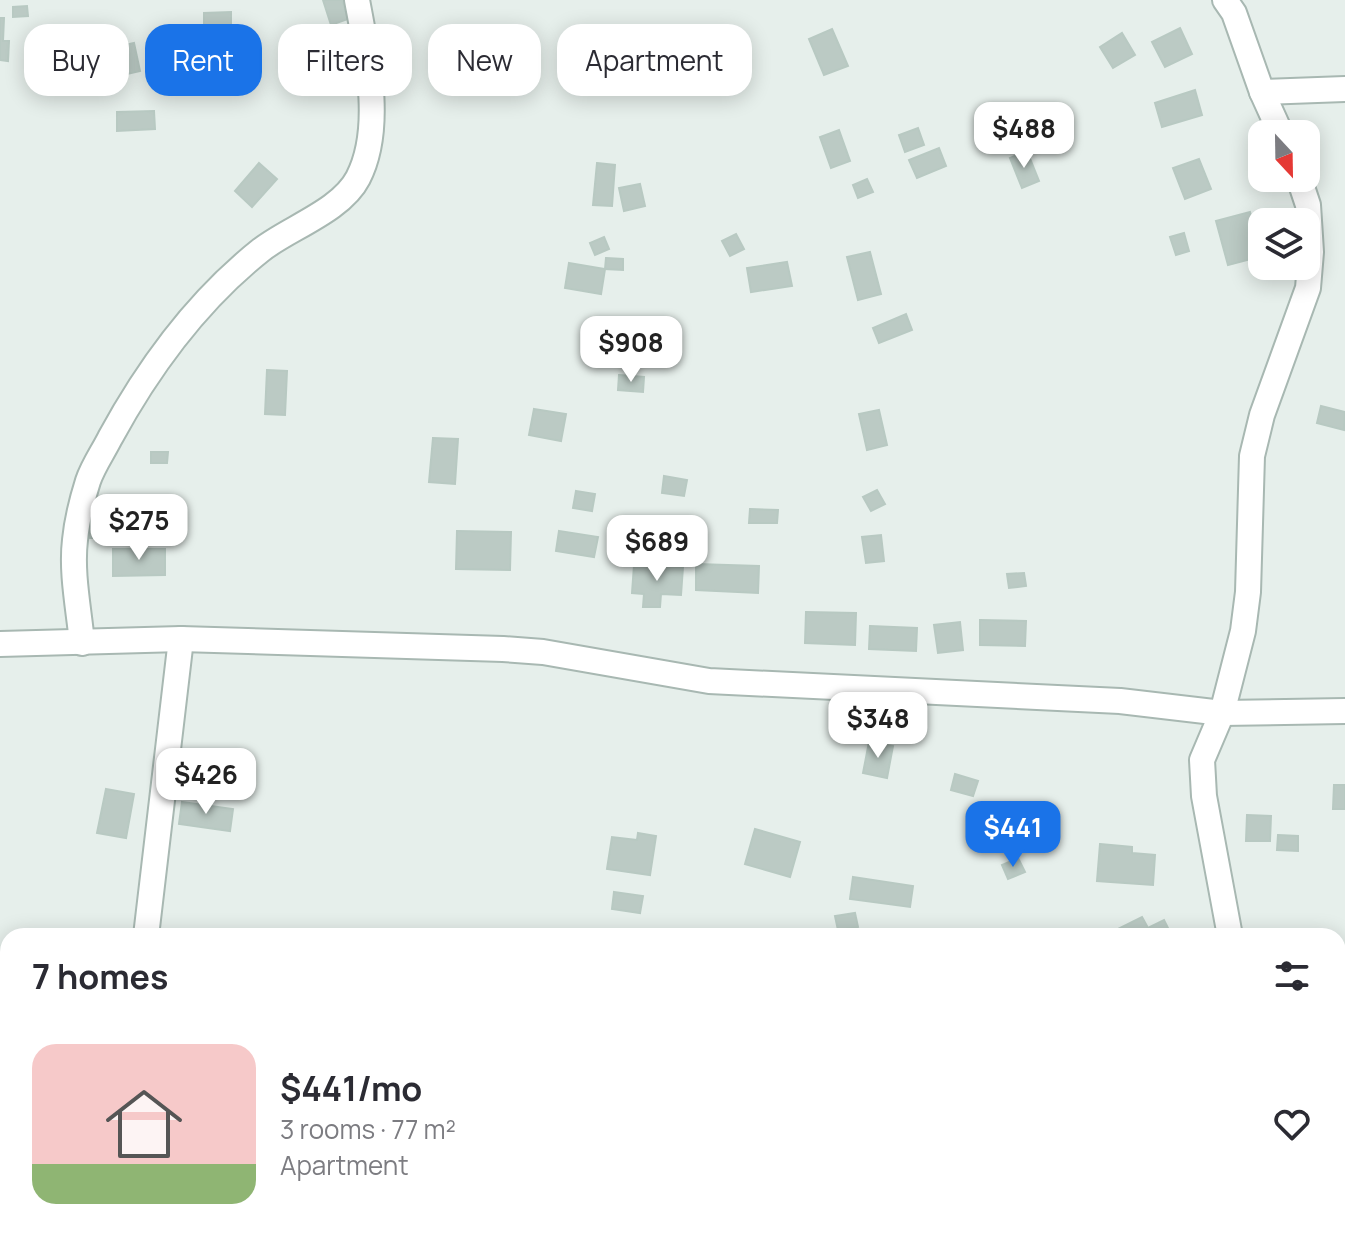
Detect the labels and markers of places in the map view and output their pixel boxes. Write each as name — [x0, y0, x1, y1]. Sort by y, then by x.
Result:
pin: $488 — [977, 102, 1071, 170]
pin: $908 — [584, 316, 678, 384]
pin: $275 — [92, 494, 186, 562]
pin: $689 — [610, 515, 704, 583]
pin: $348 — [831, 692, 925, 760]
pin: $426 — [159, 748, 253, 816]
pin: $441 — [966, 801, 1060, 869]

